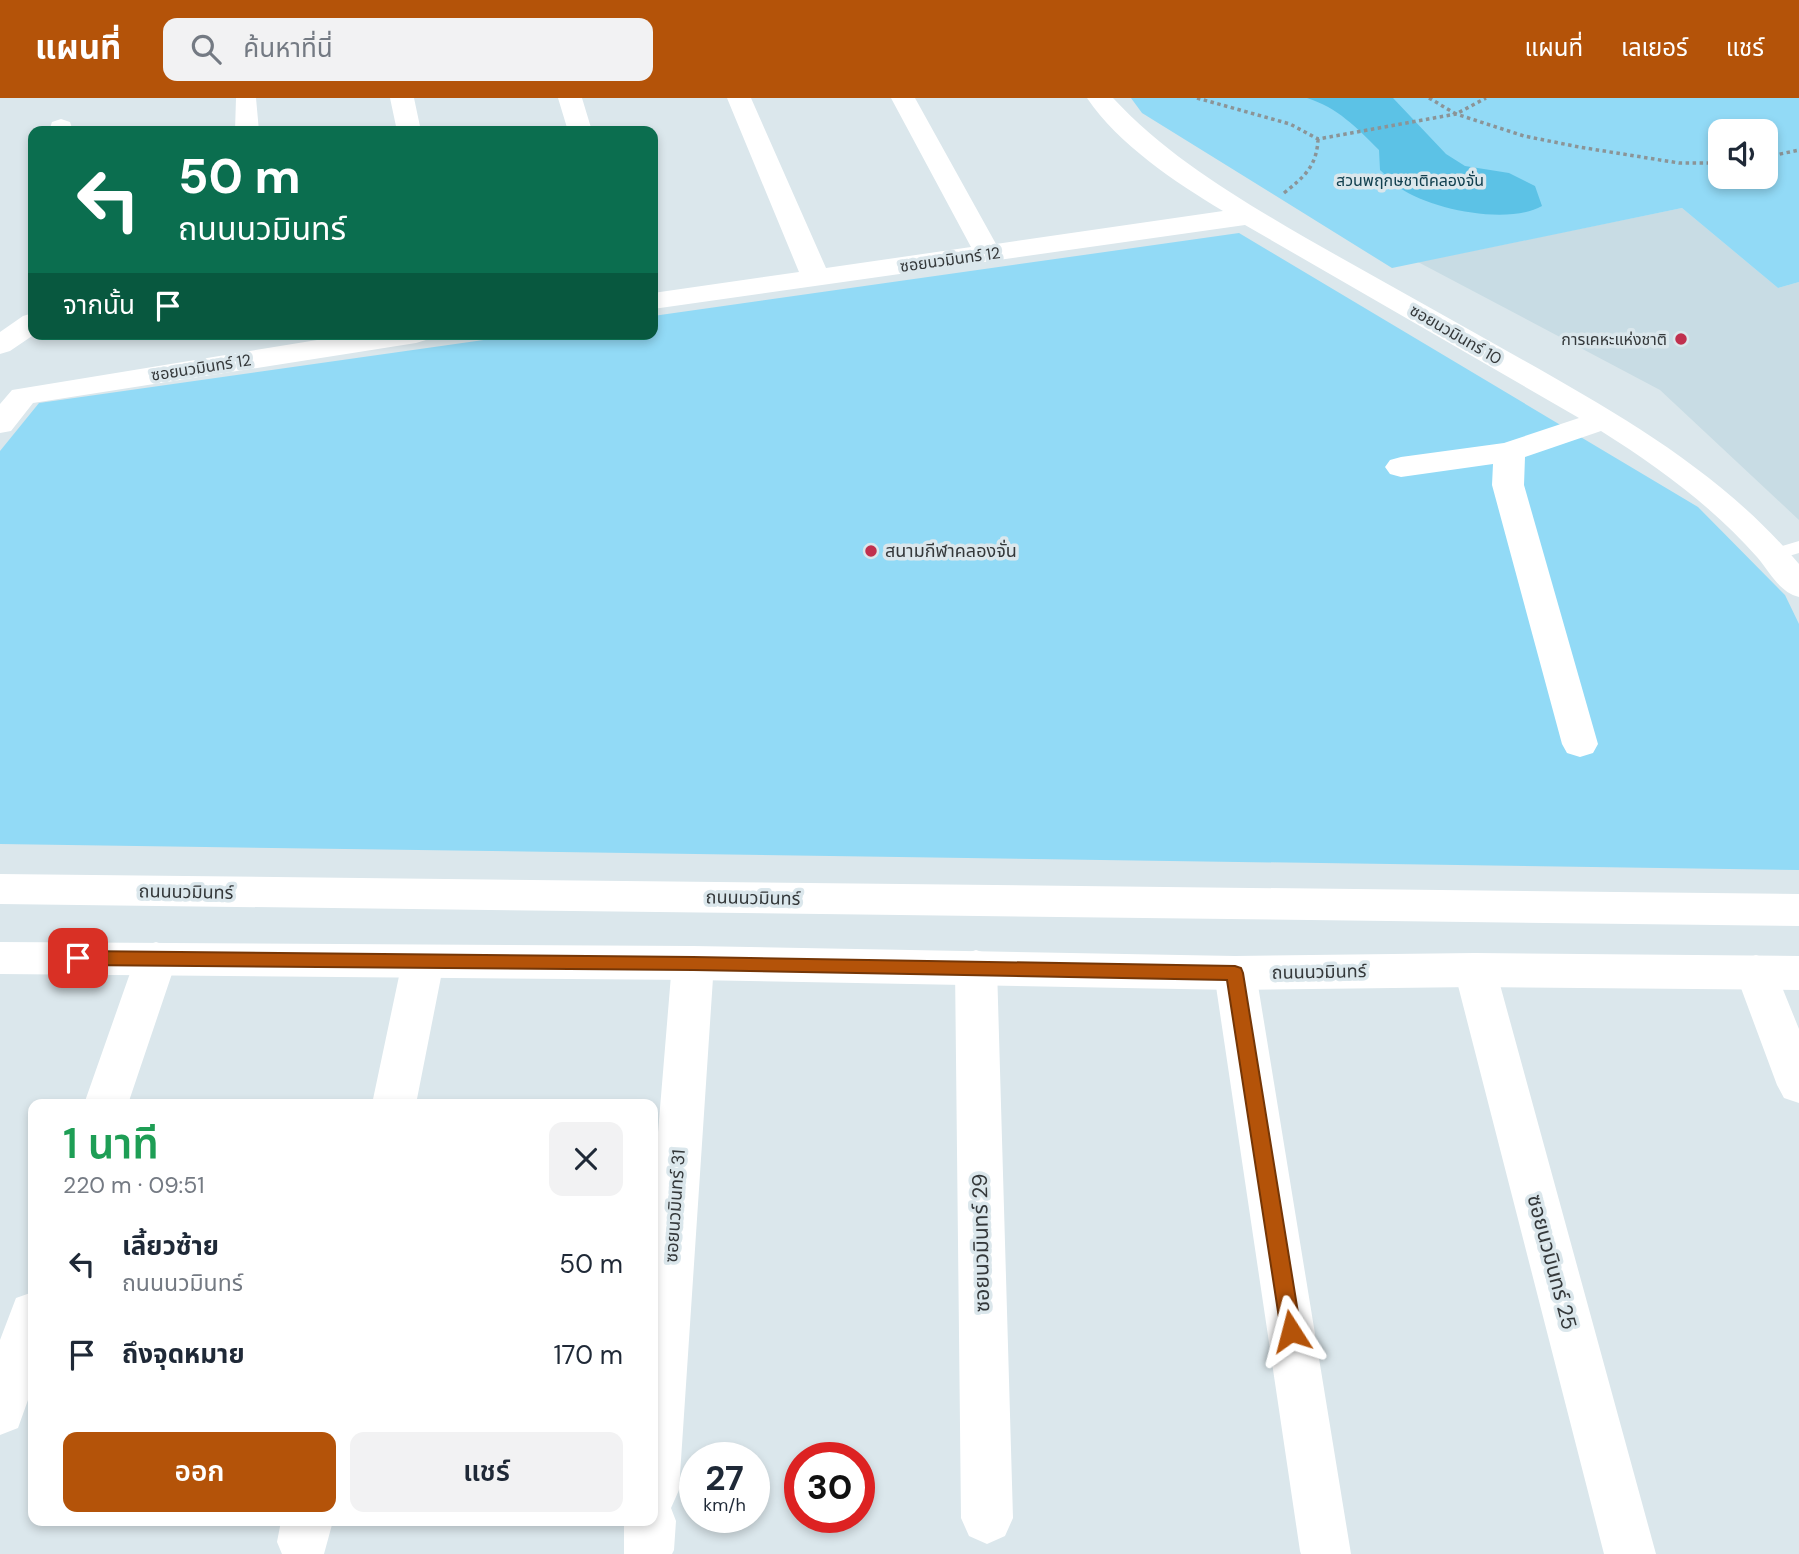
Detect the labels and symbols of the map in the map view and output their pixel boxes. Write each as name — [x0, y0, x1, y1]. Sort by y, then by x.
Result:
park label: สวนพฤกษชาติคลองจั่น — [1336, 170, 1484, 191]
street label: ซอยนวมินทร์ 12 — [899, 242, 1002, 277]
street label: ซอยนวมินทร์ 10 — [1406, 300, 1505, 369]
place label: การเคหะแห่งชาติ — [1561, 329, 1667, 350]
marker: การเคหะแห่งชาติ — [1673, 331, 1689, 347]
street label: ซอยนวมินทร์ 12 — [150, 349, 253, 386]
place label: สนามกีฬาคลองจั่น — [885, 539, 1017, 563]
marker: สนามกีฬาคลองจั่น — [863, 543, 879, 559]
street label: ถนนนวมินทร์ — [138, 879, 234, 905]
street label: ถนนนวมินทร์ — [705, 885, 801, 911]
pin — [48, 928, 108, 988]
street label: ถนนนวมินทร์ — [1271, 959, 1367, 985]
street label: ซอยนวมินทร์ 31 — [659, 1149, 691, 1263]
street label: ซอยนวมินทร์ 29 — [966, 1173, 996, 1313]
street label: ซอยนวมินทร์ 25 — [1521, 1191, 1583, 1333]
position arrow — [1254, 1294, 1328, 1368]
speed limit sign: 30 — [784, 1442, 875, 1533]

